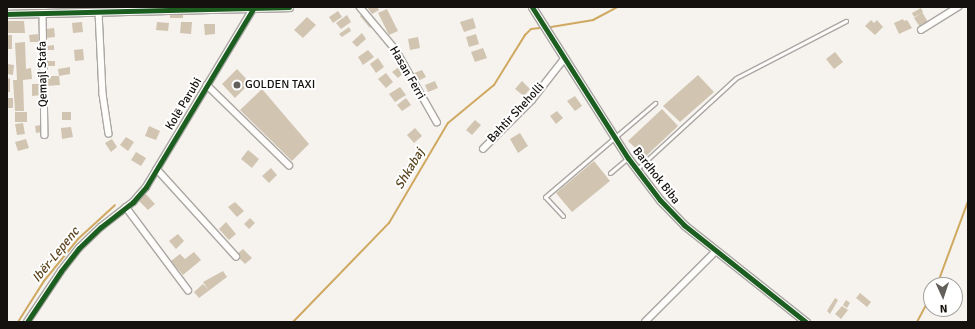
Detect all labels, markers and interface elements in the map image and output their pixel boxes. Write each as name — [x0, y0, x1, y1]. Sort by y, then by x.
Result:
street label: Qemajl Stafa — [35, 41, 51, 107]
street label: Hasan Ferri — [386, 44, 428, 102]
street label: Kolë Parubi — [163, 75, 205, 133]
place label: GOLDEN TAXI — [245, 78, 315, 92]
marker: GOLDEN TAXI — [232, 80, 242, 90]
street label: Bahtir Sheholli — [485, 80, 547, 146]
street label: Bardhok Biba — [629, 145, 683, 207]
water label: Shkabaj — [392, 146, 428, 192]
water label: Ibër-Lepenc — [29, 224, 83, 286]
north arrow — [923, 277, 963, 317]
text: N — [939, 302, 948, 315]

